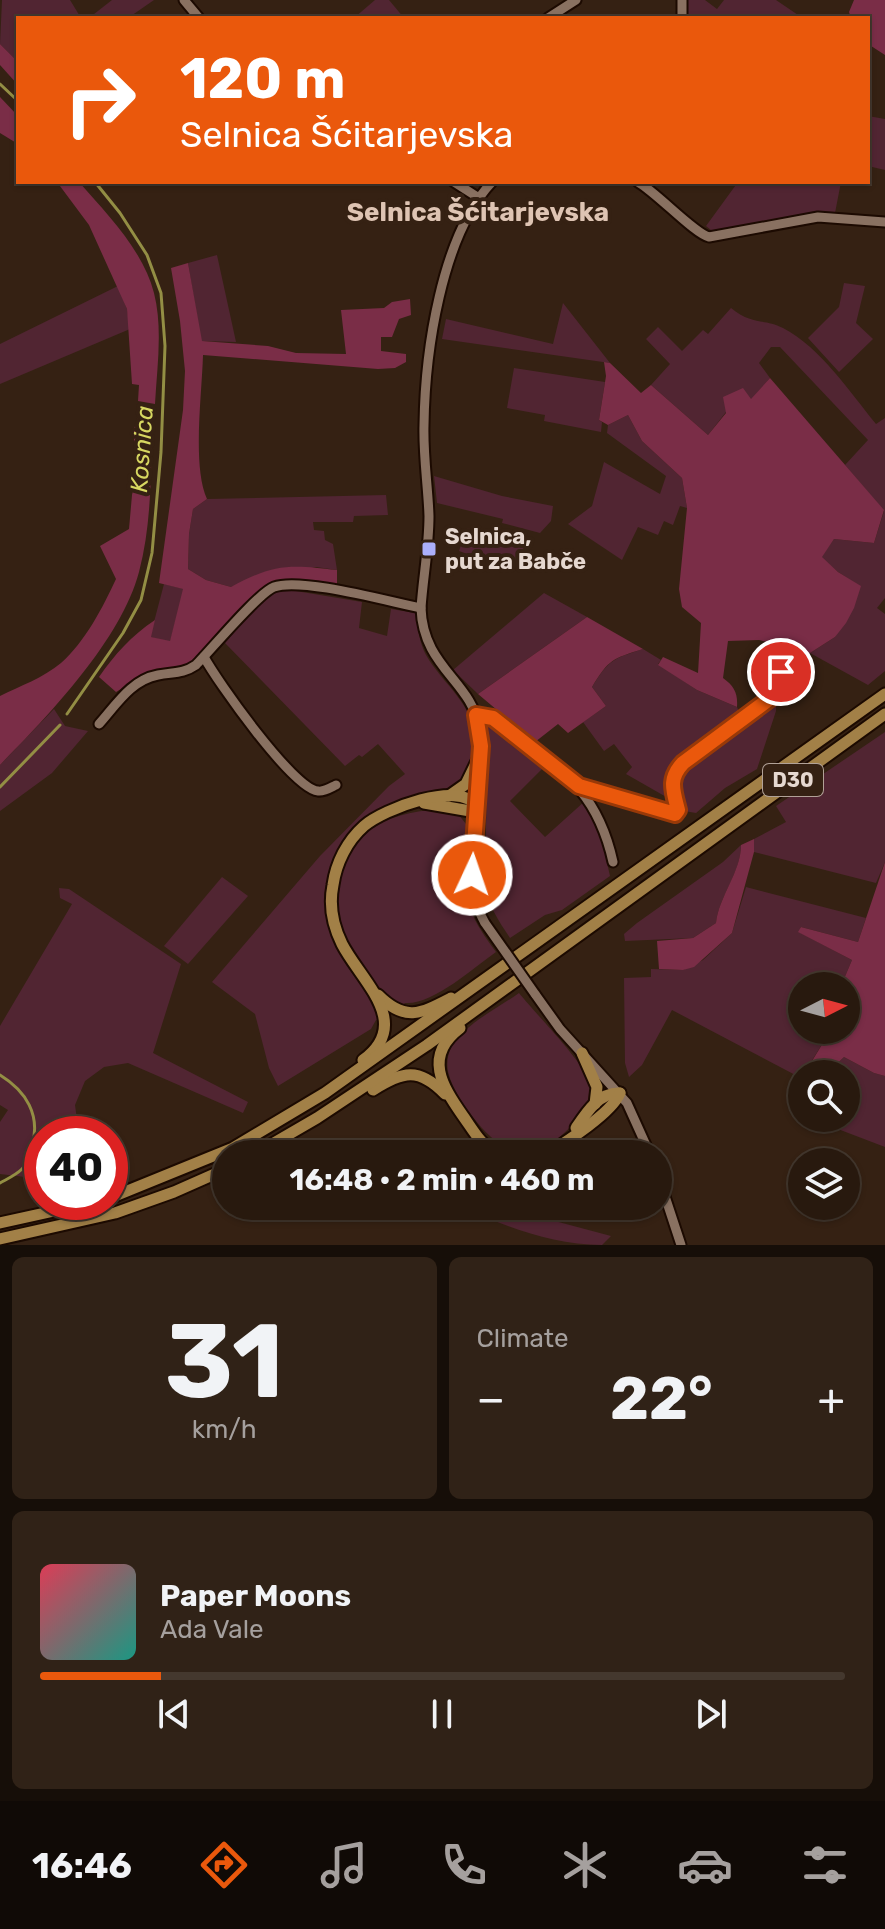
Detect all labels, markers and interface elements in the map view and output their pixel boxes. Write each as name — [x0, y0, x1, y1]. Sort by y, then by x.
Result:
text: 120 m — [180, 46, 346, 112]
icon: right — [48, 48, 152, 152]
text: Selnica Šćitarjevska — [180, 113, 513, 156]
district label: Selnica Šćitarjevska — [347, 197, 609, 228]
water label: Kosnica — [125, 405, 159, 493]
place label: Selnica, put za Babče — [445, 523, 586, 575]
marker: Selnica, put za Babče — [420, 540, 438, 558]
pin — [747, 638, 815, 706]
icon: arrive — [759, 650, 803, 694]
road number: D30 — [763, 764, 823, 796]
position arrow — [430, 833, 514, 917]
north arrow — [788, 972, 860, 1044]
map controls — [788, 972, 860, 1220]
button: search — [788, 1060, 860, 1132]
speed limit sign: 40 — [24, 1116, 128, 1220]
button: layers — [788, 1148, 860, 1220]
text: 16:48 · 2 min · 460 m — [290, 1162, 594, 1198]
text: 31 — [165, 1300, 284, 1423]
text: Climate — [477, 1323, 569, 1354]
text: 22° — [610, 1363, 713, 1434]
text: − — [477, 1373, 505, 1425]
text: + — [818, 1373, 845, 1425]
text: km/h — [192, 1414, 257, 1445]
text: Paper Moons — [160, 1578, 351, 1614]
text: Ada Vale — [160, 1614, 264, 1645]
icon: previous — [152, 1692, 196, 1736]
icon: pause — [420, 1692, 464, 1736]
icon: next — [689, 1692, 733, 1736]
icon: directions — [196, 1837, 252, 1893]
icon: music — [316, 1837, 372, 1893]
icon: phone — [436, 1837, 492, 1893]
icon: climate — [557, 1837, 613, 1893]
icon: car — [677, 1837, 733, 1893]
icon: filters — [797, 1837, 853, 1893]
text: 16:46 — [32, 1844, 132, 1887]

